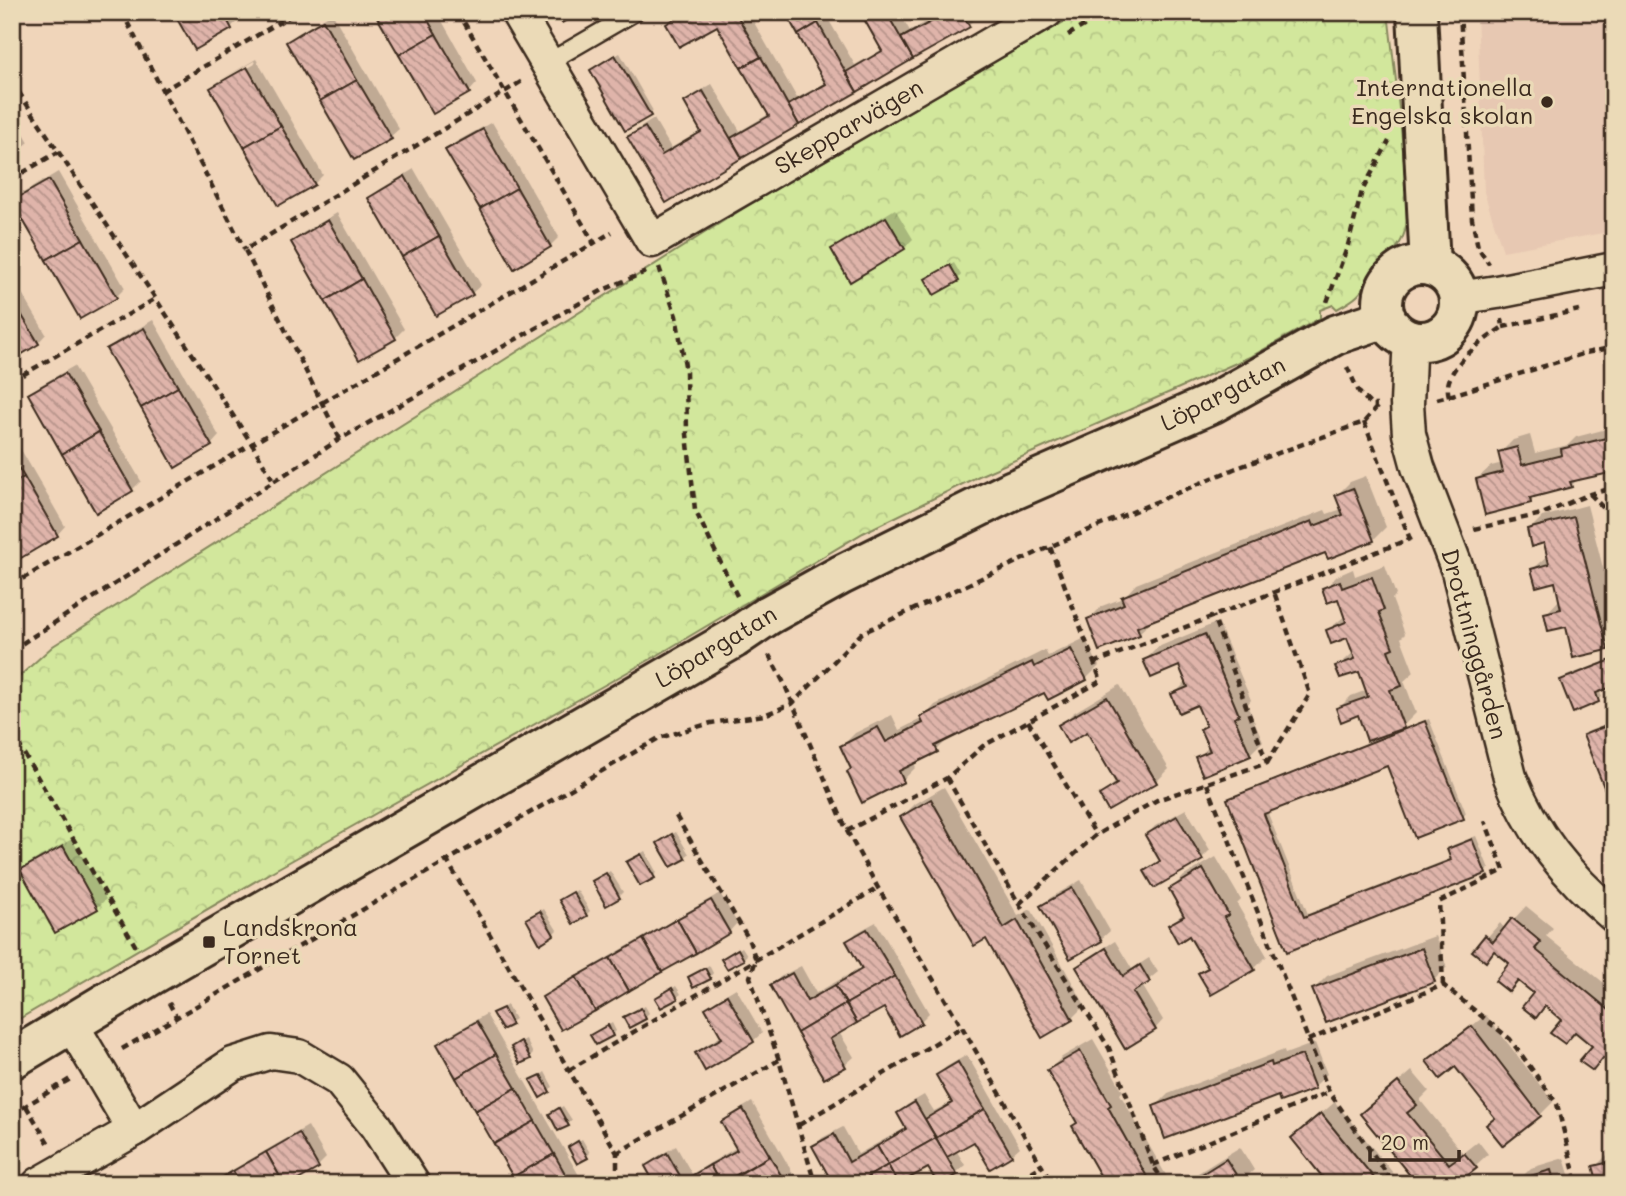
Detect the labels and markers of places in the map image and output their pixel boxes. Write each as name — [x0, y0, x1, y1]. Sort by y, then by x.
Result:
place label: Internationella Engelska skolan — [1351, 71, 1533, 130]
marker: Internationella Engelska skolan — [1539, 94, 1555, 110]
place label: Landskrona Tornet — [223, 911, 358, 970]
marker: Landskrona Tornet — [201, 934, 217, 950]

